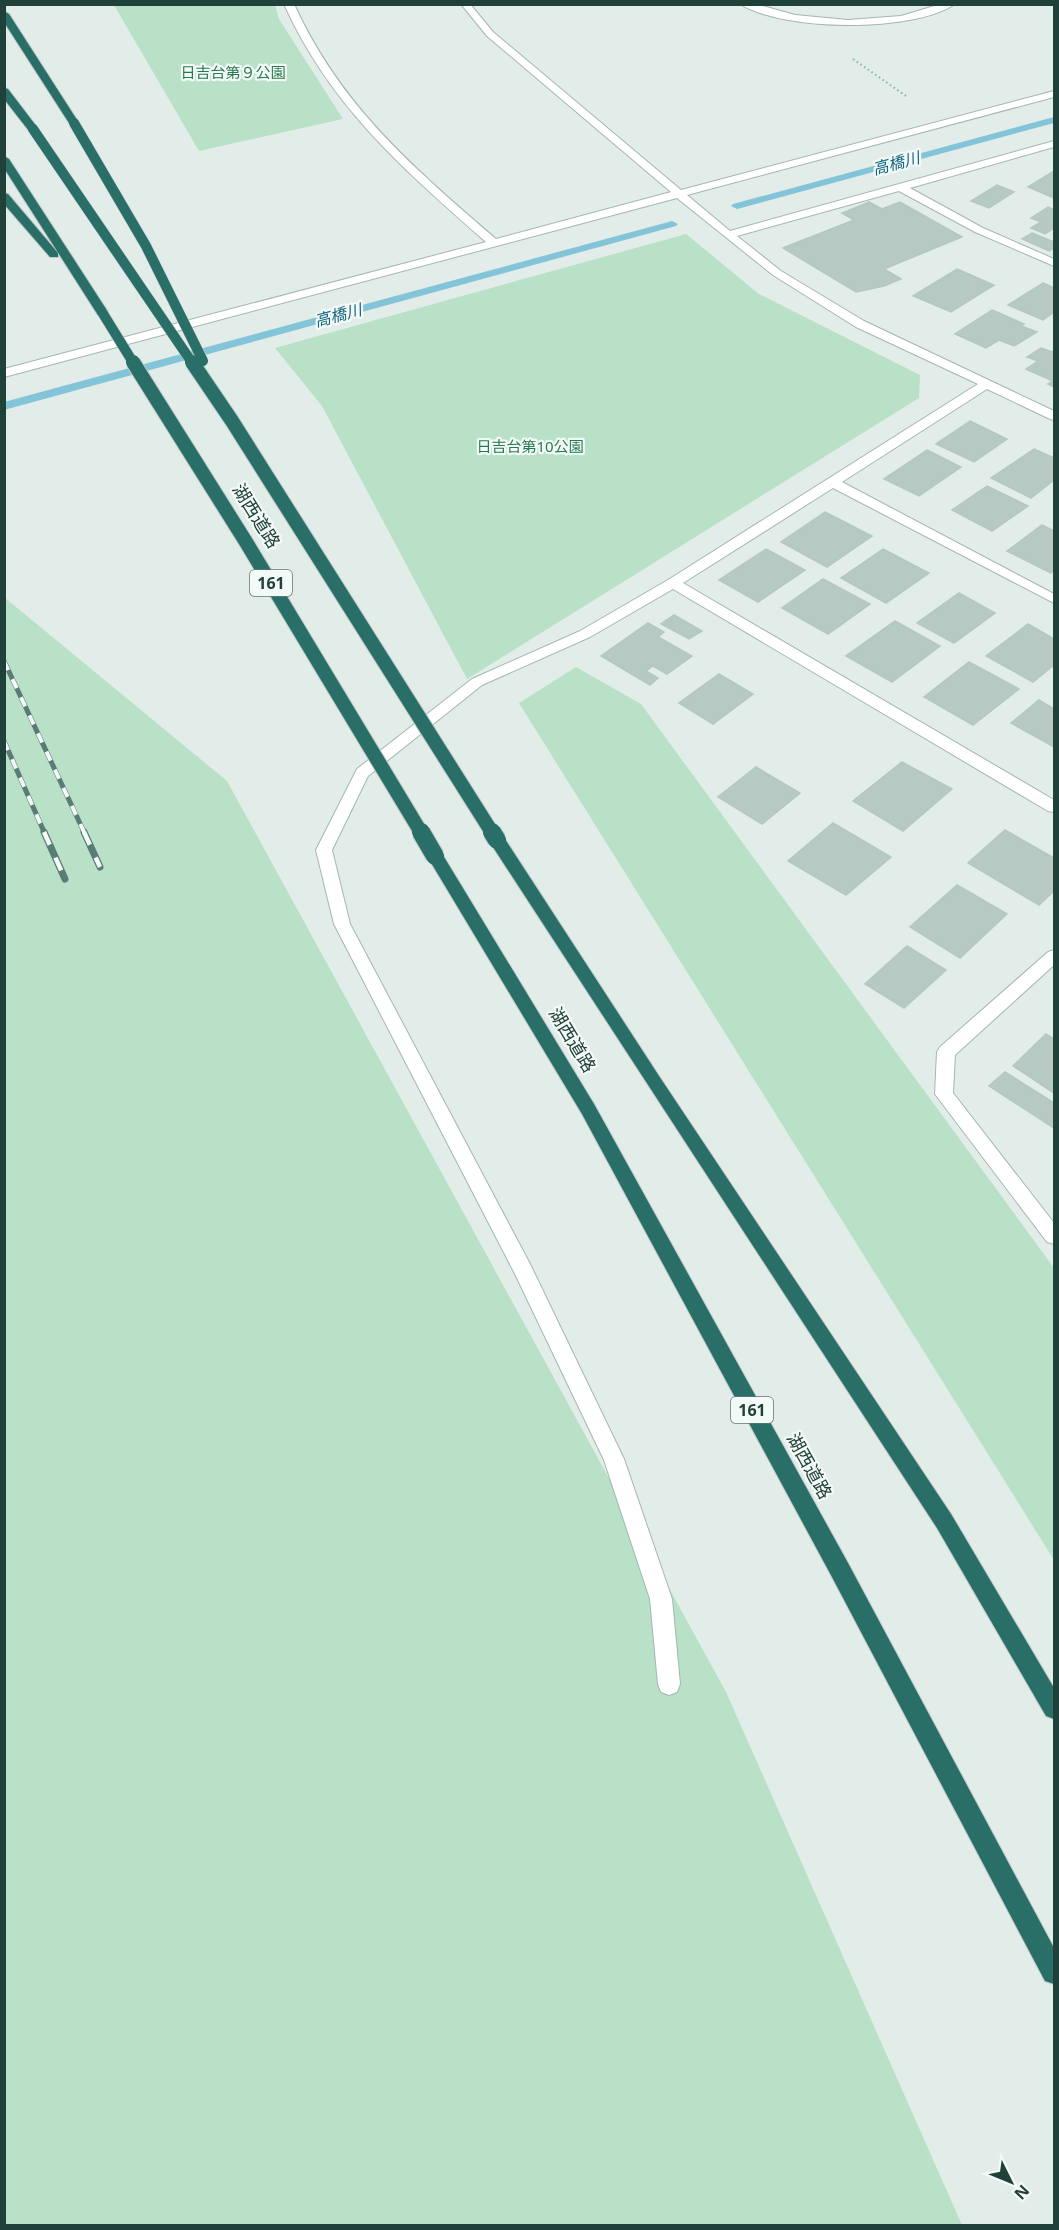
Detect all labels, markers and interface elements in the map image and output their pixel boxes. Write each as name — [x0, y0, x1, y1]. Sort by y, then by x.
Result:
park label: 日吉台第９公園 — [180, 62, 286, 82]
water label: 高橋川 — [870, 146, 924, 180]
water label: 高橋川 — [312, 298, 366, 332]
park label: 日吉台第10公園 — [476, 436, 584, 456]
street label: 湖西道路 — [228, 479, 286, 552]
road number: 161 — [250, 570, 292, 596]
street label: 湖西道路 — [544, 1002, 602, 1077]
road number: 161 — [731, 1397, 773, 1423]
street label: 湖西道路 — [782, 1428, 838, 1503]
north arrow — [981, 2152, 1041, 2212]
text: N — [1009, 2180, 1034, 2204]

